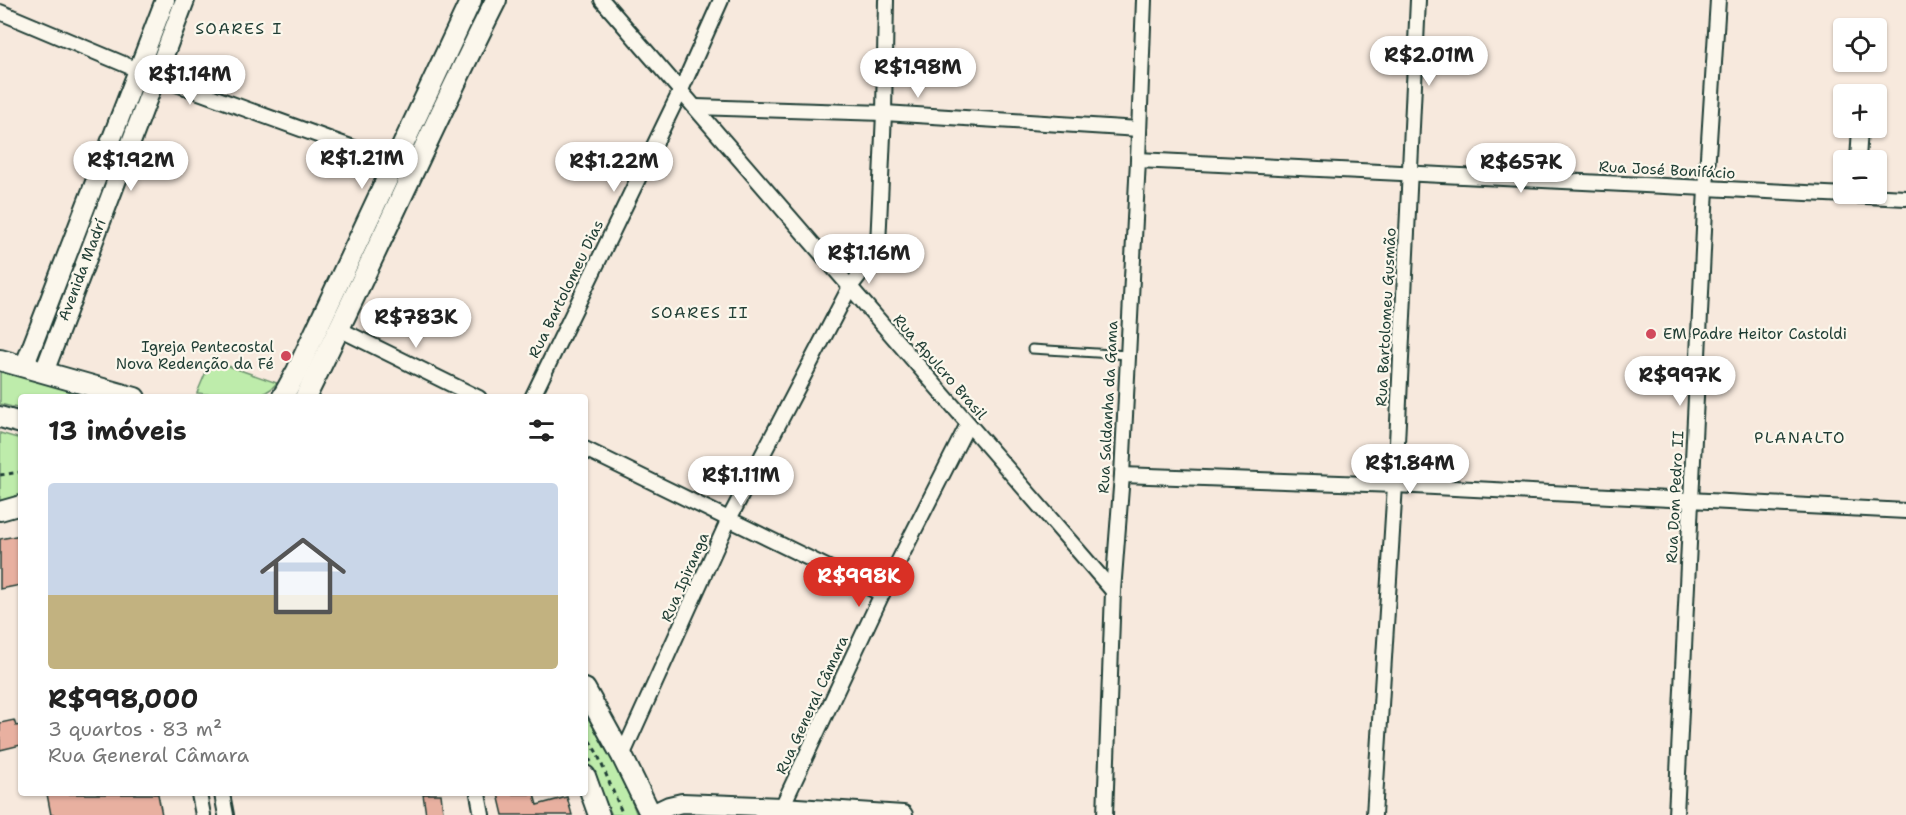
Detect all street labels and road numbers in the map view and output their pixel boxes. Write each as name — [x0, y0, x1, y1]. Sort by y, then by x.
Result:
street label: Rua José Bonifácio — [1598, 156, 1736, 184]
street label: Avenida Madrí — [53, 216, 111, 324]
street label: Rua Bartolomeu Dias — [524, 217, 608, 361]
street label: Rua Bartolomeu Gusmão — [1371, 227, 1401, 407]
street label: Rua Apulcro Brasil — [889, 310, 992, 424]
street label: Rua Saldanha da Gama — [1093, 319, 1123, 494]
street label: Rua Dom Pedro II — [1662, 430, 1688, 564]
street label: Rua Ipiranga — [656, 528, 714, 625]
street label: Rua General Câmara — [771, 632, 853, 778]

